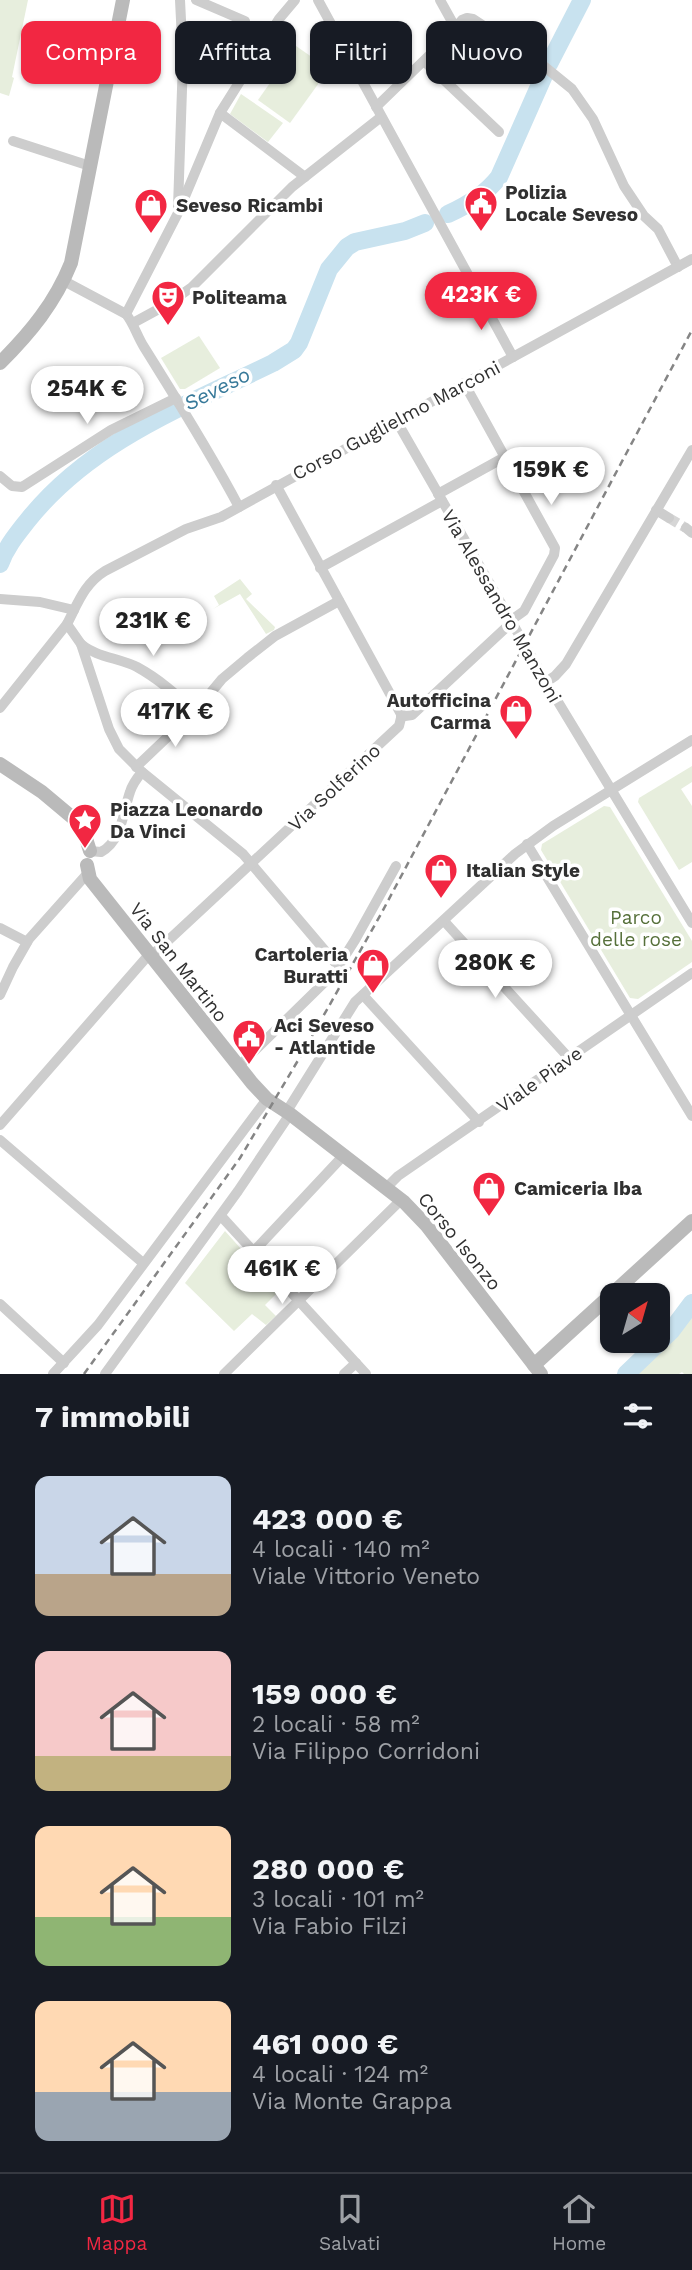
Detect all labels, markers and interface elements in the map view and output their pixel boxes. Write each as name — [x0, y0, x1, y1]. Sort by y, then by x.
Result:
chip: Compra — [21, 21, 161, 84]
chip: Affitta — [175, 21, 296, 84]
chip: Filtri — [310, 21, 412, 84]
chip: Nuovo — [426, 21, 547, 84]
place label: Polizia Locale Seveso — [505, 181, 638, 226]
public building icon: Polizia Locale Seveso — [462, 184, 500, 233]
shop icon: Seveso Ricambi — [132, 186, 170, 235]
place label: Seveso Ricambi — [176, 194, 323, 217]
pin: 423K € — [424, 272, 538, 332]
theatre icon: Politeama — [149, 278, 187, 327]
text: 423K € — [441, 281, 521, 308]
place label: Politeama — [192, 286, 287, 309]
street label: Corso Guglielmo Marconi — [288, 356, 504, 485]
water label: Seveso — [179, 361, 254, 416]
pin: 254K € — [30, 366, 144, 426]
text: 254K € — [47, 375, 127, 402]
pin: 159K € — [494, 448, 608, 507]
text: 159K € — [513, 456, 589, 483]
street label: Via Alessandro Manzoni — [437, 506, 566, 707]
pin: 231K € — [96, 598, 210, 658]
text: 231K € — [115, 607, 191, 634]
place label: Autofficina Carma — [387, 689, 491, 734]
pin: 417K € — [118, 690, 232, 749]
shop icon: Autofficina Carma — [497, 692, 535, 741]
text: 417K € — [137, 698, 213, 725]
street label: Via Solferino — [283, 739, 385, 836]
place label: Piazza Leonardo Da Vinci — [110, 798, 263, 843]
place icon: Piazza Leonardo Da Vinci — [66, 801, 104, 850]
shop icon: Italian Style — [422, 851, 460, 900]
place label: Italian Style — [466, 859, 580, 882]
street label: Via San Martino — [125, 898, 232, 1027]
park label: Parco delle rose — [590, 906, 682, 951]
pin: 280K € — [438, 940, 552, 1000]
place label: Cartoleria Buratti — [255, 943, 348, 988]
shop icon: Cartoleria Buratti — [354, 946, 392, 995]
text: 280K € — [454, 949, 536, 976]
place label: Aci Seveso - Atlantide — [274, 1014, 376, 1059]
public building icon: Aci Seveso - Atlantide — [230, 1017, 268, 1066]
street label: Viale Piave — [492, 1042, 587, 1117]
shop icon: Camiceria Iba — [470, 1169, 508, 1218]
place label: Camiceria Iba — [514, 1177, 642, 1200]
street label: Corso Isonzo — [413, 1188, 506, 1295]
pin: 461K € — [225, 1246, 339, 1306]
text: 461K € — [243, 1255, 321, 1282]
north arrow — [600, 1283, 670, 1353]
map controls — [600, 1283, 670, 1353]
icon: filters — [619, 1397, 657, 1435]
text: 7 immobili — [35, 1399, 190, 1434]
text: 423 000 € — [252, 1501, 403, 1536]
icon: home — [91, 1504, 175, 1588]
text: 4 locali · 140 m² — [252, 1536, 430, 1563]
text: Viale Vittorio Veneto — [252, 1563, 480, 1590]
text: 159 000 € — [252, 1676, 397, 1711]
icon: home — [91, 1679, 175, 1763]
text: 2 locali · 58 m² — [252, 1711, 420, 1738]
text: Via Filippo Corridoni — [252, 1738, 480, 1765]
text: 280 000 € — [252, 1851, 404, 1886]
icon: home — [91, 1854, 175, 1938]
text: 3 locali · 101 m² — [252, 1886, 424, 1913]
text: Via Fabio Filzi — [252, 1913, 407, 1940]
text: 461 000 € — [252, 2026, 398, 2061]
icon: home — [91, 2029, 175, 2113]
text: 4 locali · 124 m² — [252, 2061, 428, 2088]
text: Via Monte Grappa — [252, 2088, 452, 2115]
tab: Mappa — [86, 2190, 147, 2255]
tab: Salvati — [319, 2190, 380, 2255]
tab: Home — [552, 2190, 606, 2255]

